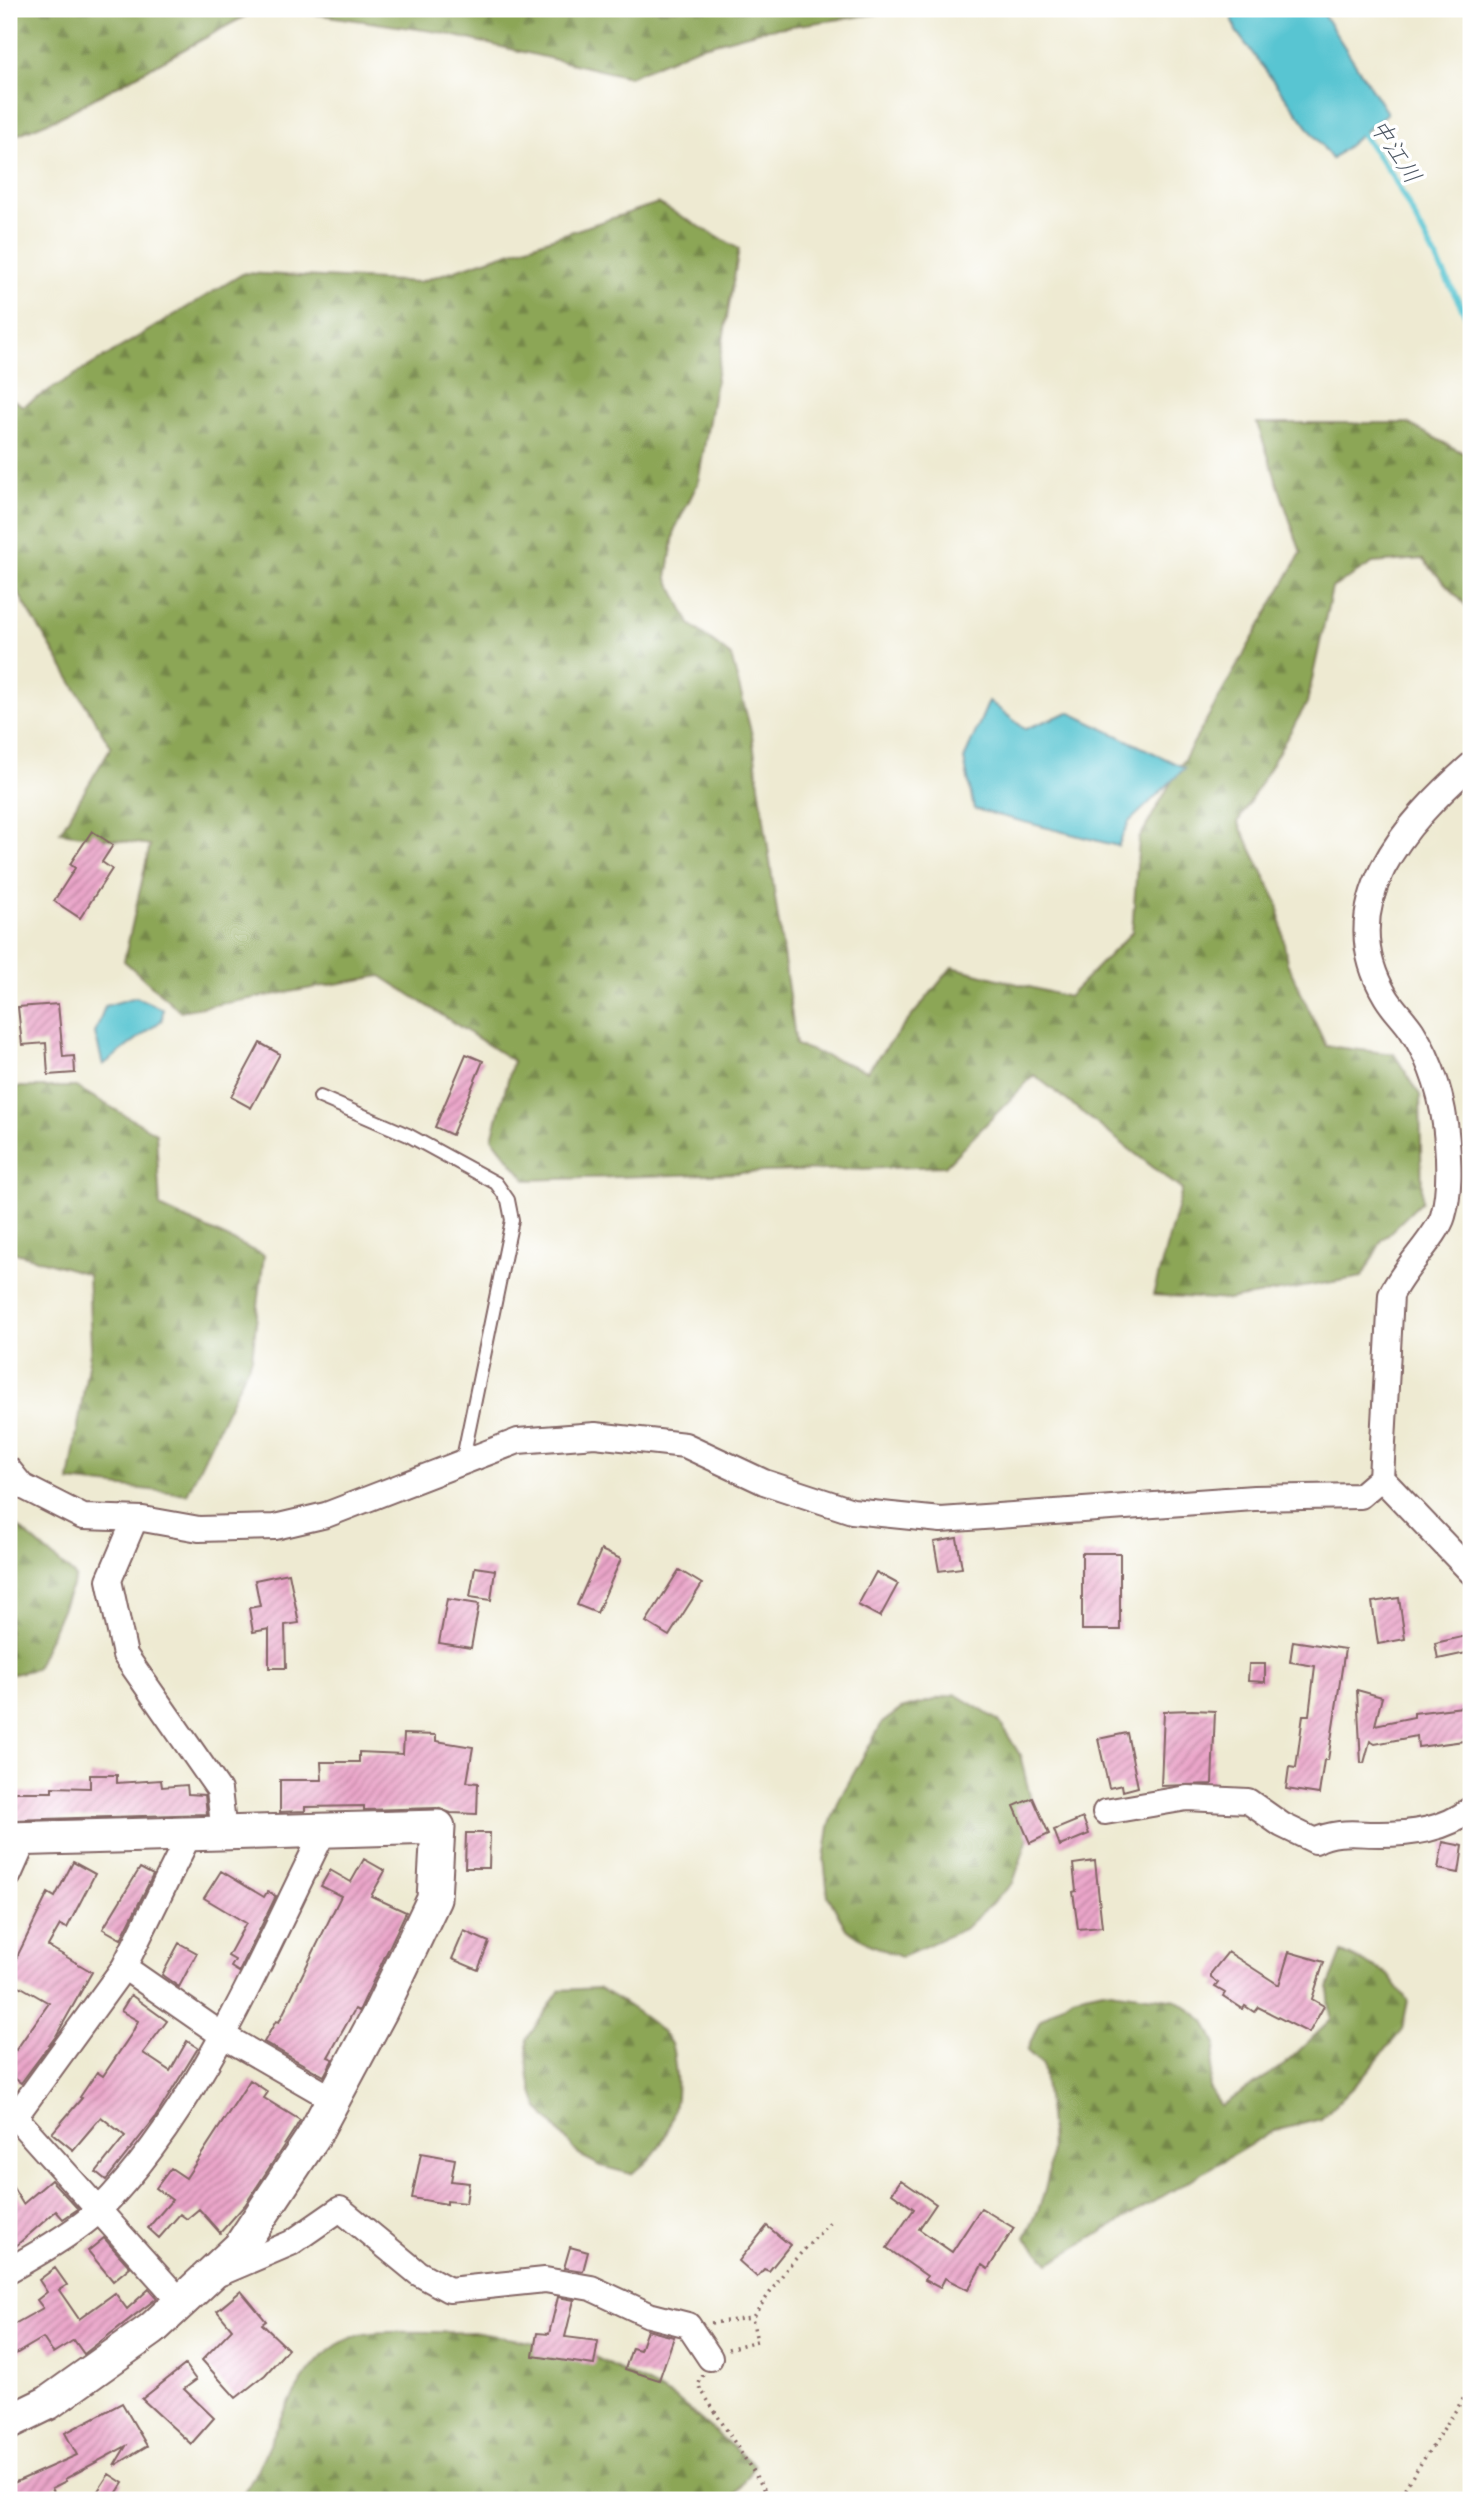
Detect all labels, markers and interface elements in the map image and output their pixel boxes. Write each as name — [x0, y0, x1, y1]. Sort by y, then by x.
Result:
water label: 中江川 — [1365, 113, 1427, 189]

